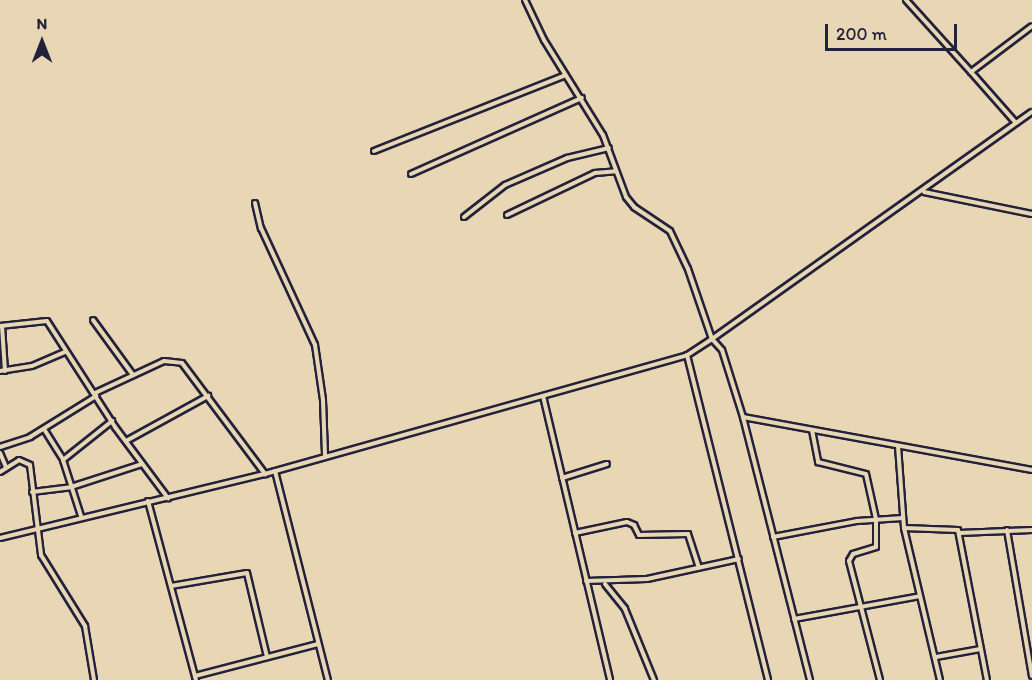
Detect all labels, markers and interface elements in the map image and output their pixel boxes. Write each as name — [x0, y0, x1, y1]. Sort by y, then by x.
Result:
north arrow — [12, 12, 72, 72]
scale bar — [828, 12, 960, 50]
text: N — [37, 14, 47, 33]
text: 200 m — [836, 23, 887, 45]

